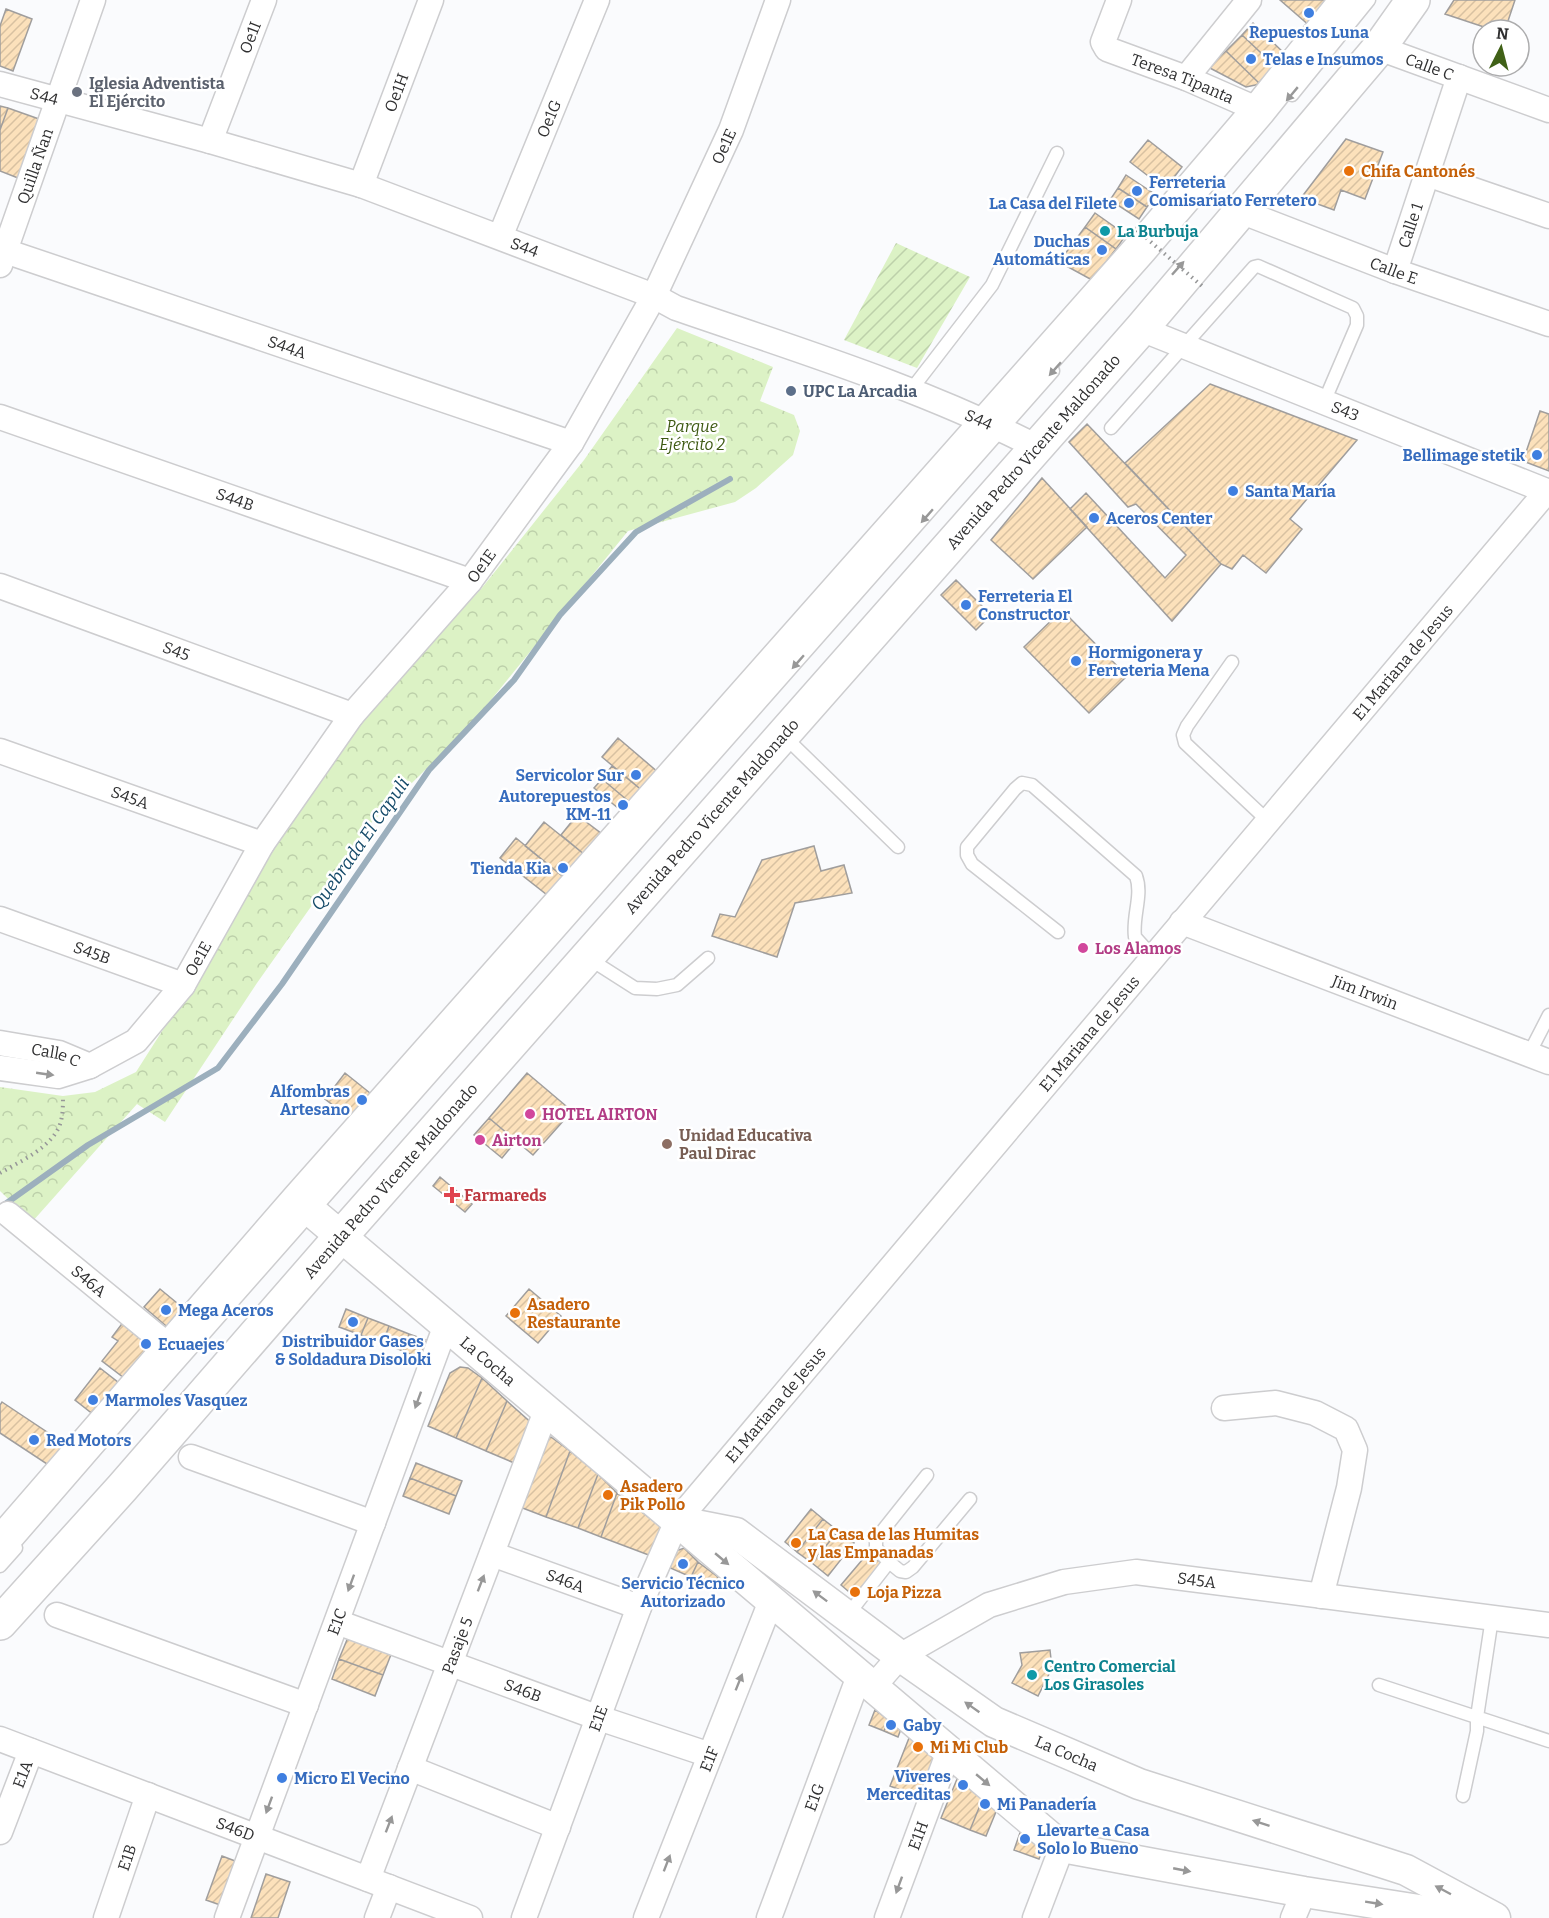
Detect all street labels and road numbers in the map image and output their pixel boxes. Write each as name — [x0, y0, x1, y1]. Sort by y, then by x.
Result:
street label: Oe1I — [235, 19, 264, 56]
street label: Teresa Tipanta — [1129, 49, 1237, 107]
street label: Calle C — [1403, 49, 1457, 84]
street label: Oe1H — [380, 70, 412, 114]
street label: S44 — [28, 83, 61, 109]
street label: Oe1G — [532, 97, 565, 140]
street label: Oe1E — [707, 125, 740, 167]
street label: Quilla Ñan — [13, 126, 57, 206]
street label: Calle 1 — [1394, 200, 1426, 250]
street label: S44 — [508, 233, 542, 261]
street label: Calle E — [1367, 253, 1421, 288]
street label: S44A — [265, 331, 310, 362]
street label: Avenida Pedro Vicente Maldonado — [942, 350, 1124, 553]
street label: S43 — [1329, 397, 1362, 425]
street label: S44 — [962, 405, 996, 434]
street label: S44B — [214, 484, 257, 514]
street label: Oe1E — [463, 545, 500, 586]
street label: E1 Mariana de Jesus — [1348, 600, 1457, 724]
street label: S45 — [160, 637, 193, 664]
street label: Avenida Pedro Vicente Maldonado — [621, 715, 803, 917]
street label: S45A — [109, 782, 152, 813]
street label: S45B — [71, 937, 113, 968]
street label: Oe1E — [181, 938, 215, 979]
street label: Jim Irwin — [1329, 970, 1401, 1013]
street label: E1 Mariana de Jesus — [1035, 972, 1143, 1095]
street label: Calle C — [30, 1039, 83, 1070]
street label: Avenida Pedro Vicente Maldonado — [299, 1079, 481, 1282]
street label: S46A — [68, 1261, 111, 1301]
street label: La Cocha — [457, 1332, 520, 1390]
street label: E1 Mariana de Jesus — [721, 1343, 829, 1466]
street label: S46A — [543, 1565, 588, 1596]
street label: S45A — [1176, 1568, 1218, 1592]
street label: E1C — [323, 1606, 350, 1637]
street label: Pasaje 5 — [437, 1614, 476, 1676]
street label: S46B — [501, 1675, 544, 1706]
street label: E1E — [584, 1703, 611, 1734]
street label: La Cocha — [1032, 1731, 1101, 1775]
street label: E1F — [695, 1744, 722, 1774]
street label: E1A — [8, 1757, 36, 1790]
street label: E1G — [800, 1780, 828, 1814]
street label: S46D — [213, 1813, 258, 1845]
street label: E1H — [904, 1819, 932, 1852]
street label: E1B — [113, 1842, 140, 1873]

